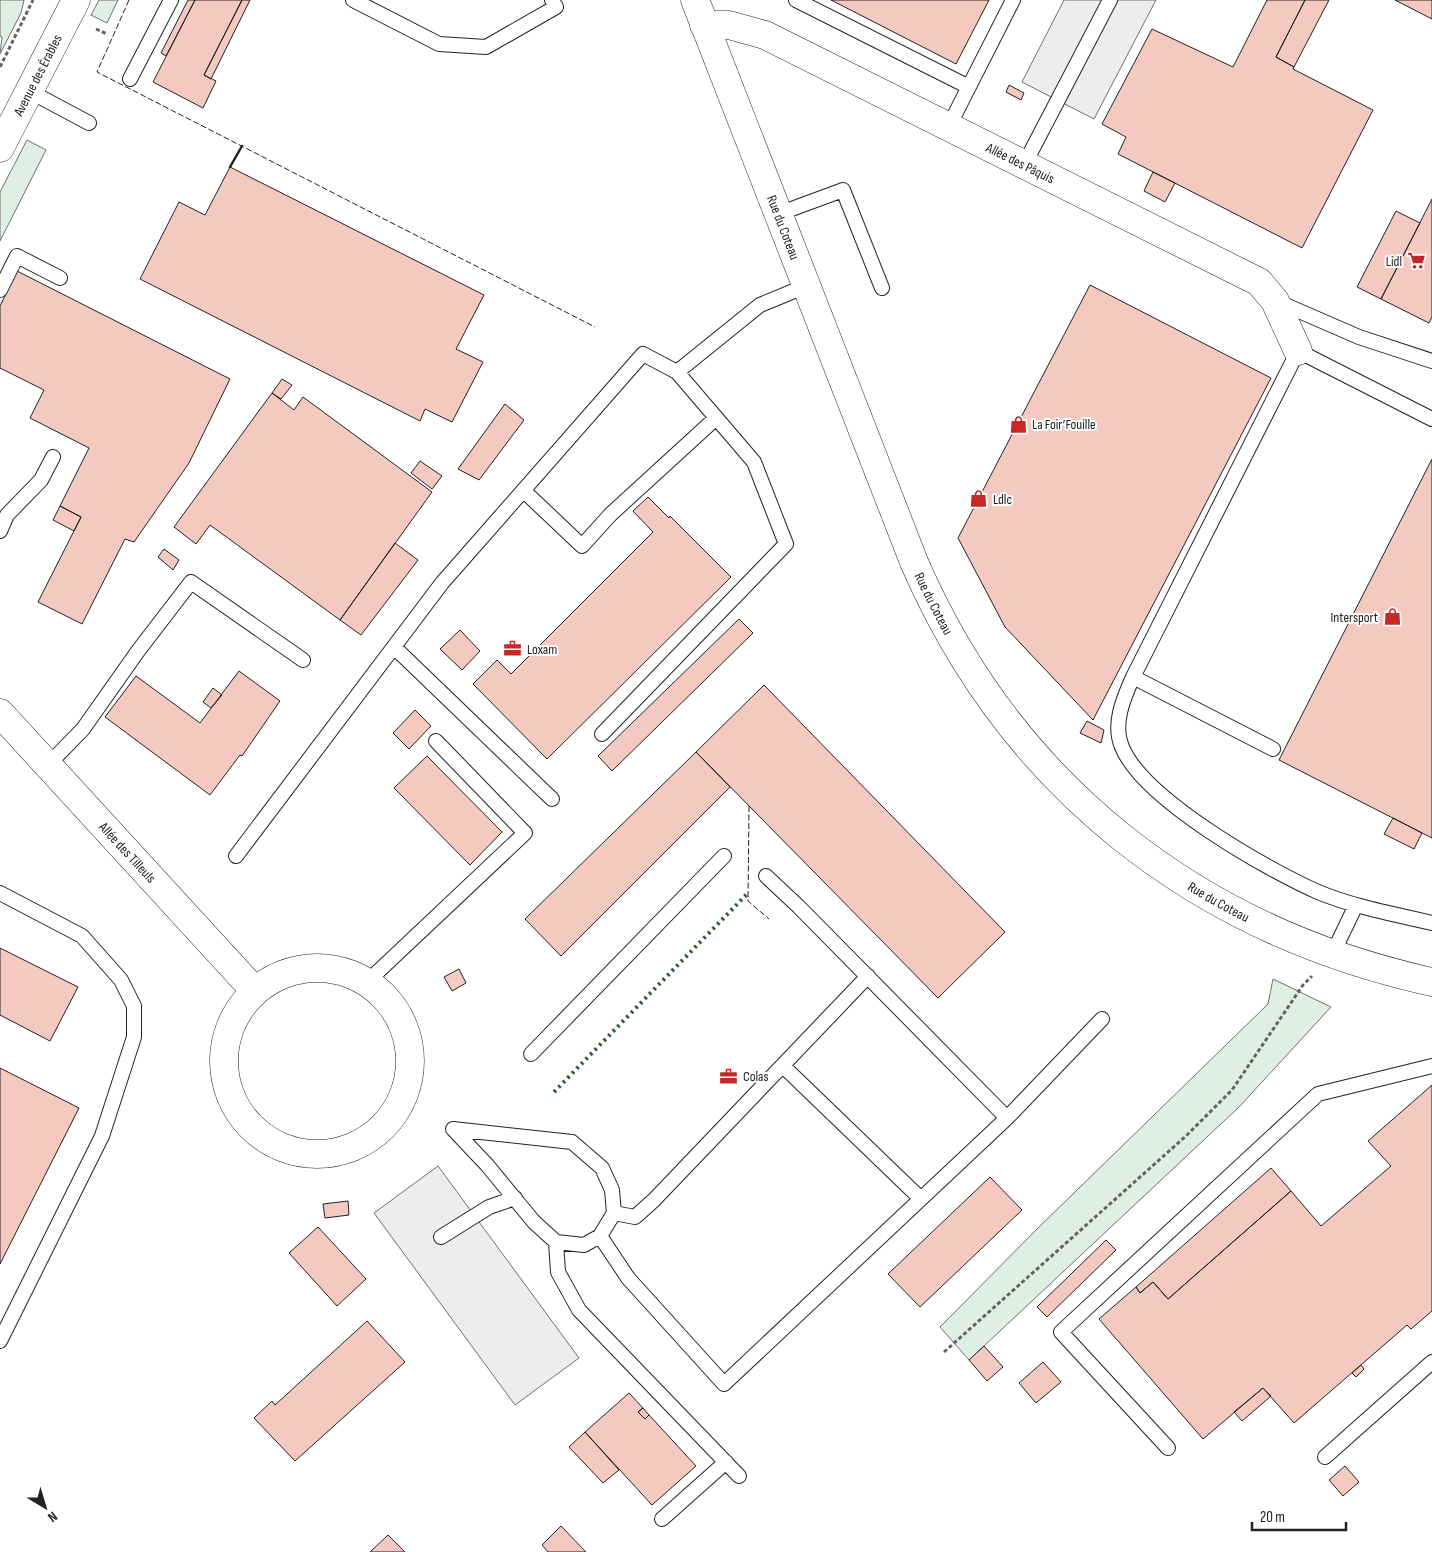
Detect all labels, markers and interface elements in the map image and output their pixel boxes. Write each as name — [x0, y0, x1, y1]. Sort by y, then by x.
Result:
street label: Avenue des Érables — [9, 31, 65, 120]
street label: Allée des Pâquis — [983, 138, 1057, 187]
street label: Rue du Coteau — [763, 193, 804, 262]
supermarket icon: Lidl — [1406, 251, 1426, 271]
place label: Lidl — [1386, 253, 1402, 270]
shop icon: La Foir’Fouille — [1008, 414, 1028, 434]
place label: La Foir’Fouille — [1032, 416, 1096, 433]
shop icon: Ldlc — [969, 489, 989, 509]
place label: Ldlc — [993, 491, 1012, 508]
street label: Rue du Coteau — [911, 570, 957, 638]
shop icon: Intersport — [1382, 607, 1402, 627]
place label: Intersport — [1330, 609, 1378, 626]
office icon: Loxam — [503, 639, 523, 659]
place label: Loxam — [527, 641, 557, 658]
street label: Allée des Tilleuls — [95, 818, 160, 886]
street label: Rue du Coteau — [1185, 878, 1252, 926]
office icon: Colas — [719, 1066, 739, 1086]
place label: Colas — [743, 1068, 769, 1085]
north arrow — [20, 1482, 70, 1532]
scale bar — [1252, 1500, 1346, 1532]
text: N — [45, 1508, 61, 1526]
text: 20 m — [1260, 1508, 1285, 1527]

